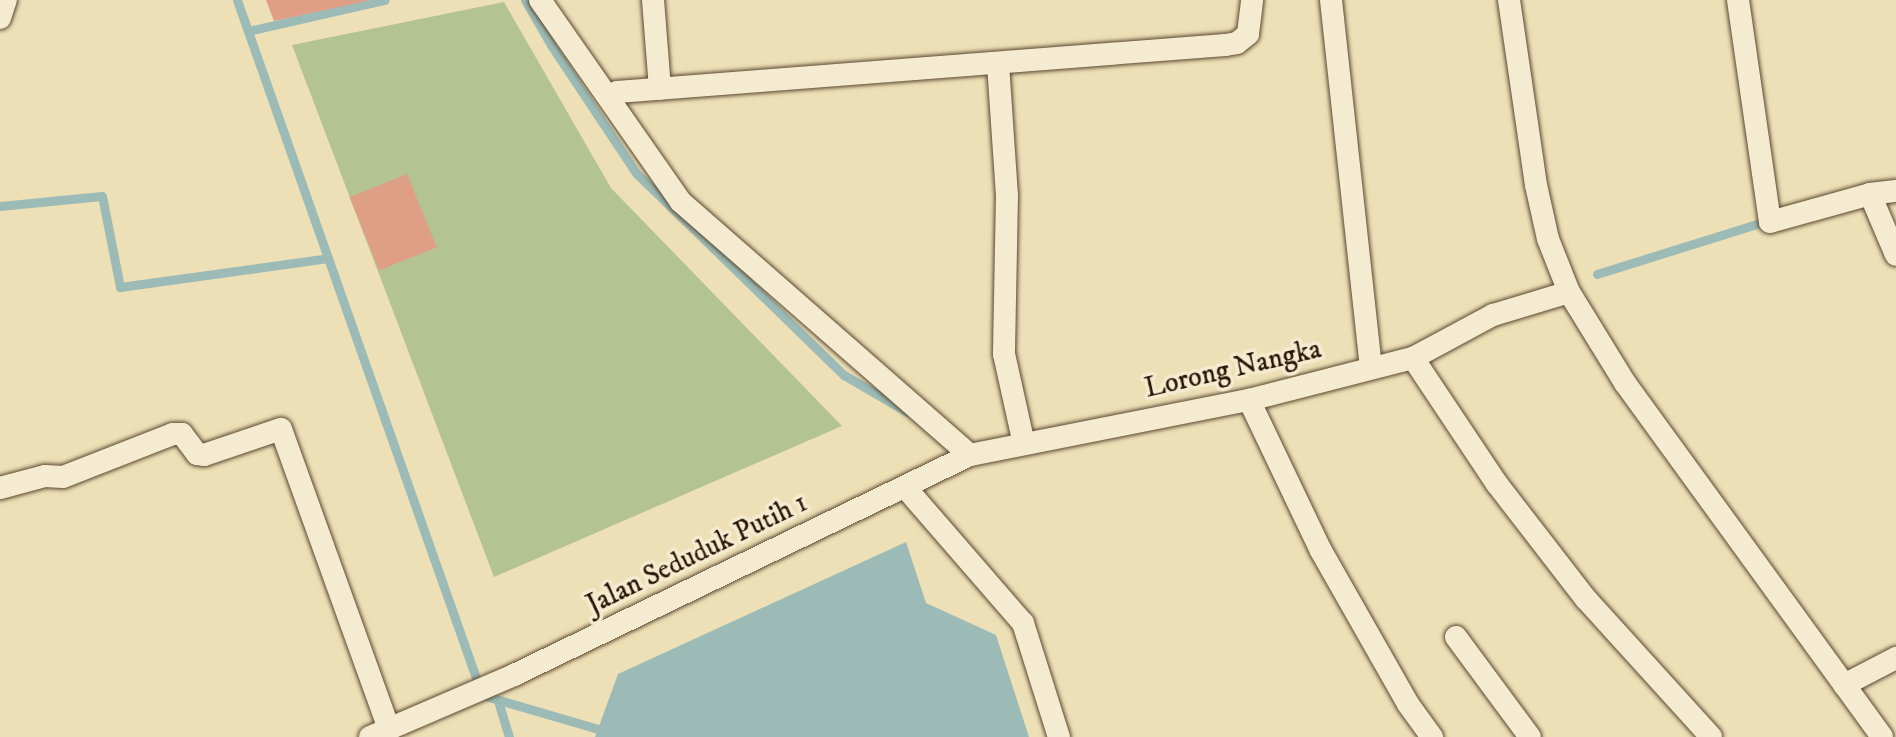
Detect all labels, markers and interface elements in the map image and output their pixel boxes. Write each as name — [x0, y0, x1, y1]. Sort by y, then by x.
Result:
street label: Lorong Nangka — [1141, 332, 1325, 406]
street label: Jalan Seduduk Putih 1 — [581, 486, 813, 622]

